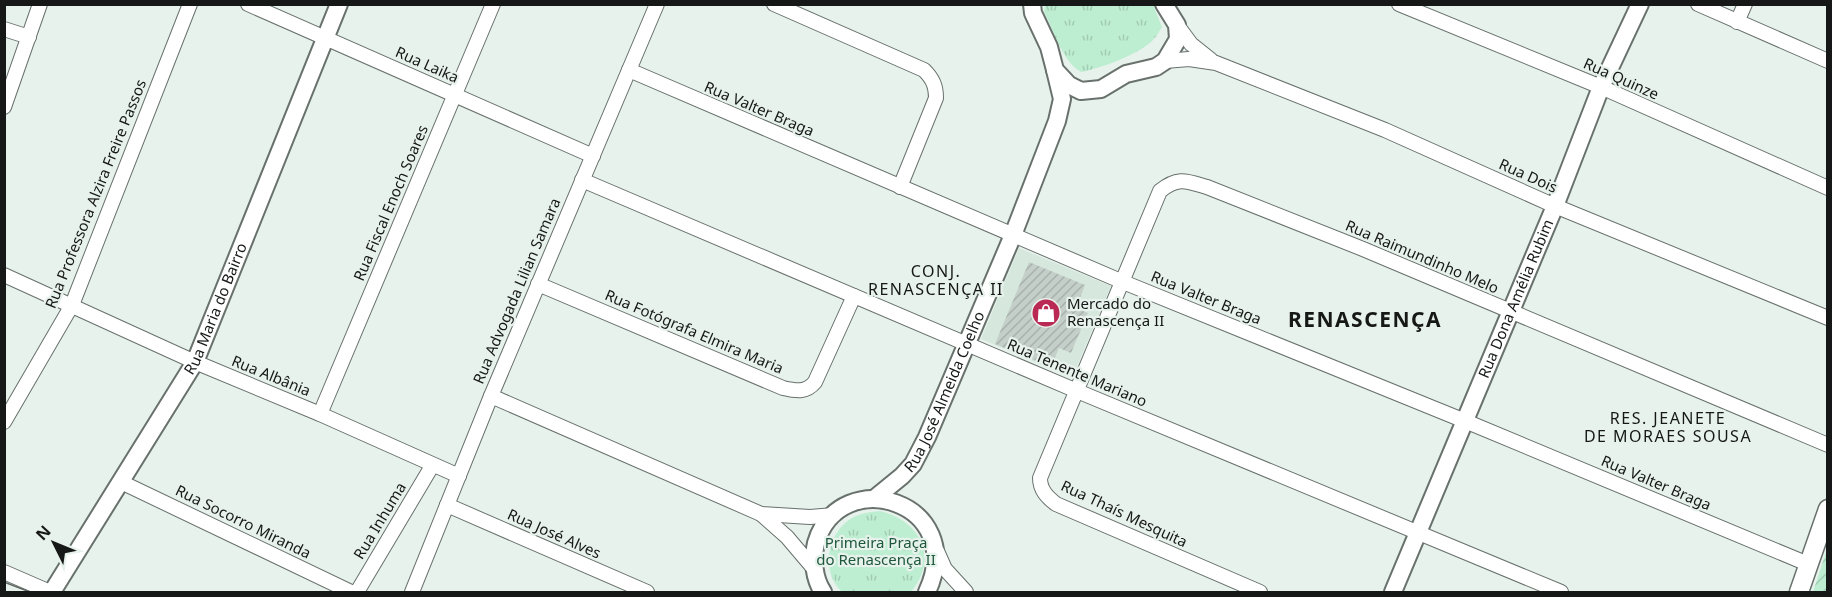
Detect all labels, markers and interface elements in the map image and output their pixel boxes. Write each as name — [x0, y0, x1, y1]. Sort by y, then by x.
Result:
street label: Rua Laika — [393, 41, 462, 87]
street label: Rua Quinze — [1581, 53, 1662, 104]
street label: Rua Professora Alzira Freire Passos — [40, 76, 150, 311]
street label: Rua Valter Braga — [701, 76, 817, 140]
street label: Rua Fiscal Enoch Soares — [348, 122, 432, 284]
street label: Rua Dois — [1496, 153, 1561, 197]
street label: Rua Advogada Lilian Samara — [468, 195, 564, 387]
street label: Rua Raimundinho Melo — [1343, 215, 1502, 297]
street label: Rua Dona Amélia Rubim — [1473, 216, 1557, 381]
street label: Rua Maria do Bairro — [179, 240, 251, 378]
district label: CONJ. RENASCENÇA II — [868, 260, 1004, 300]
street label: Rua Valter Braga — [1148, 266, 1265, 328]
street label: Rua Fotógrafa Elmira Maria — [602, 284, 787, 378]
place label: Mercado do Renascença II — [1067, 293, 1164, 330]
shop icon: Mercado do Renascença II — [1030, 297, 1062, 329]
district label: RENASCENÇA — [1288, 305, 1442, 333]
street label: Rua José Almeida Coelho — [899, 308, 988, 476]
street label: Rua Tenente Mariano — [1004, 334, 1150, 411]
street label: Rua Albânia — [229, 350, 314, 400]
district label: RES. JEANETE DE MORAES SOUSA — [1584, 407, 1752, 447]
street label: Rua Valter Braga — [1598, 450, 1714, 514]
street label: Rua Thaís Mesquita — [1058, 475, 1191, 551]
street label: Rua Inhuma — [348, 478, 410, 563]
street label: Rua Socorro Miranda — [172, 480, 314, 563]
street label: Rua José Alves — [504, 504, 604, 563]
north arrow — [24, 513, 84, 573]
text: N — [31, 521, 56, 545]
park label: Primeira Praça do Renascença II — [816, 532, 936, 569]

